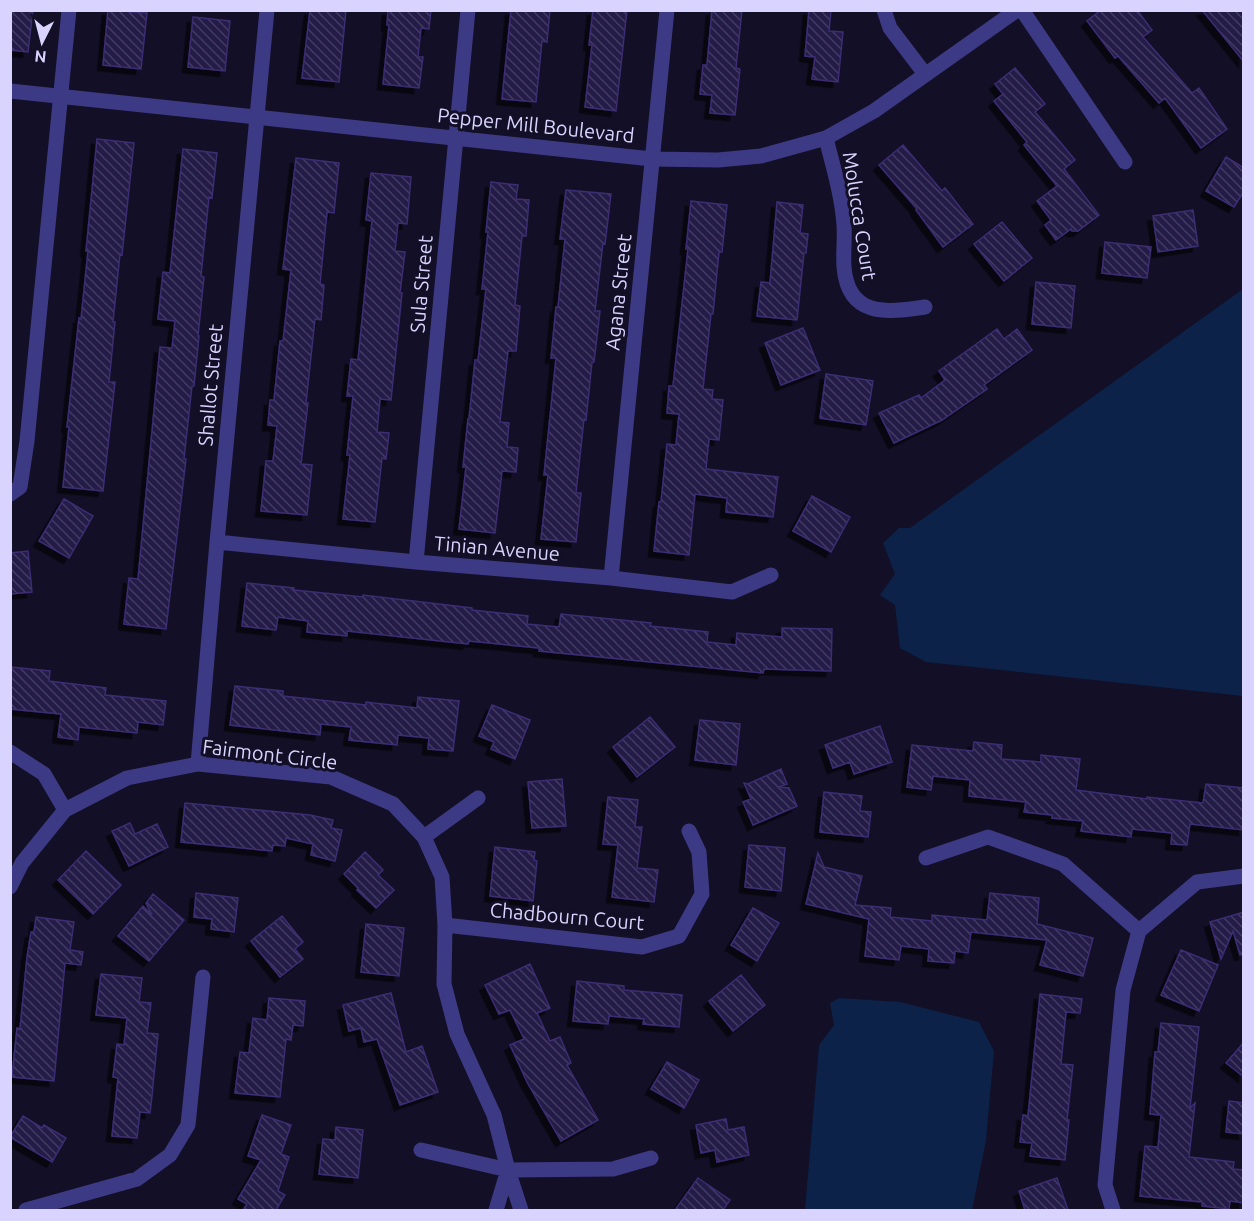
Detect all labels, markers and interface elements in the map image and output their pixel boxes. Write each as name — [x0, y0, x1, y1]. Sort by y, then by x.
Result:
north arrow — [12, 12, 72, 72]
text: N — [34, 47, 47, 66]
street label: Pepper Mill Boulevard — [436, 103, 636, 147]
street label: Molucca Court — [838, 150, 882, 282]
street label: Agana Street — [600, 233, 636, 351]
street label: Sula Street — [405, 234, 437, 334]
street label: Shallot Street — [193, 323, 227, 447]
street label: Tinian Avenue — [433, 531, 561, 565]
street label: Fairmont Circle — [201, 734, 339, 774]
street label: Chadbourn Court — [489, 898, 645, 934]

